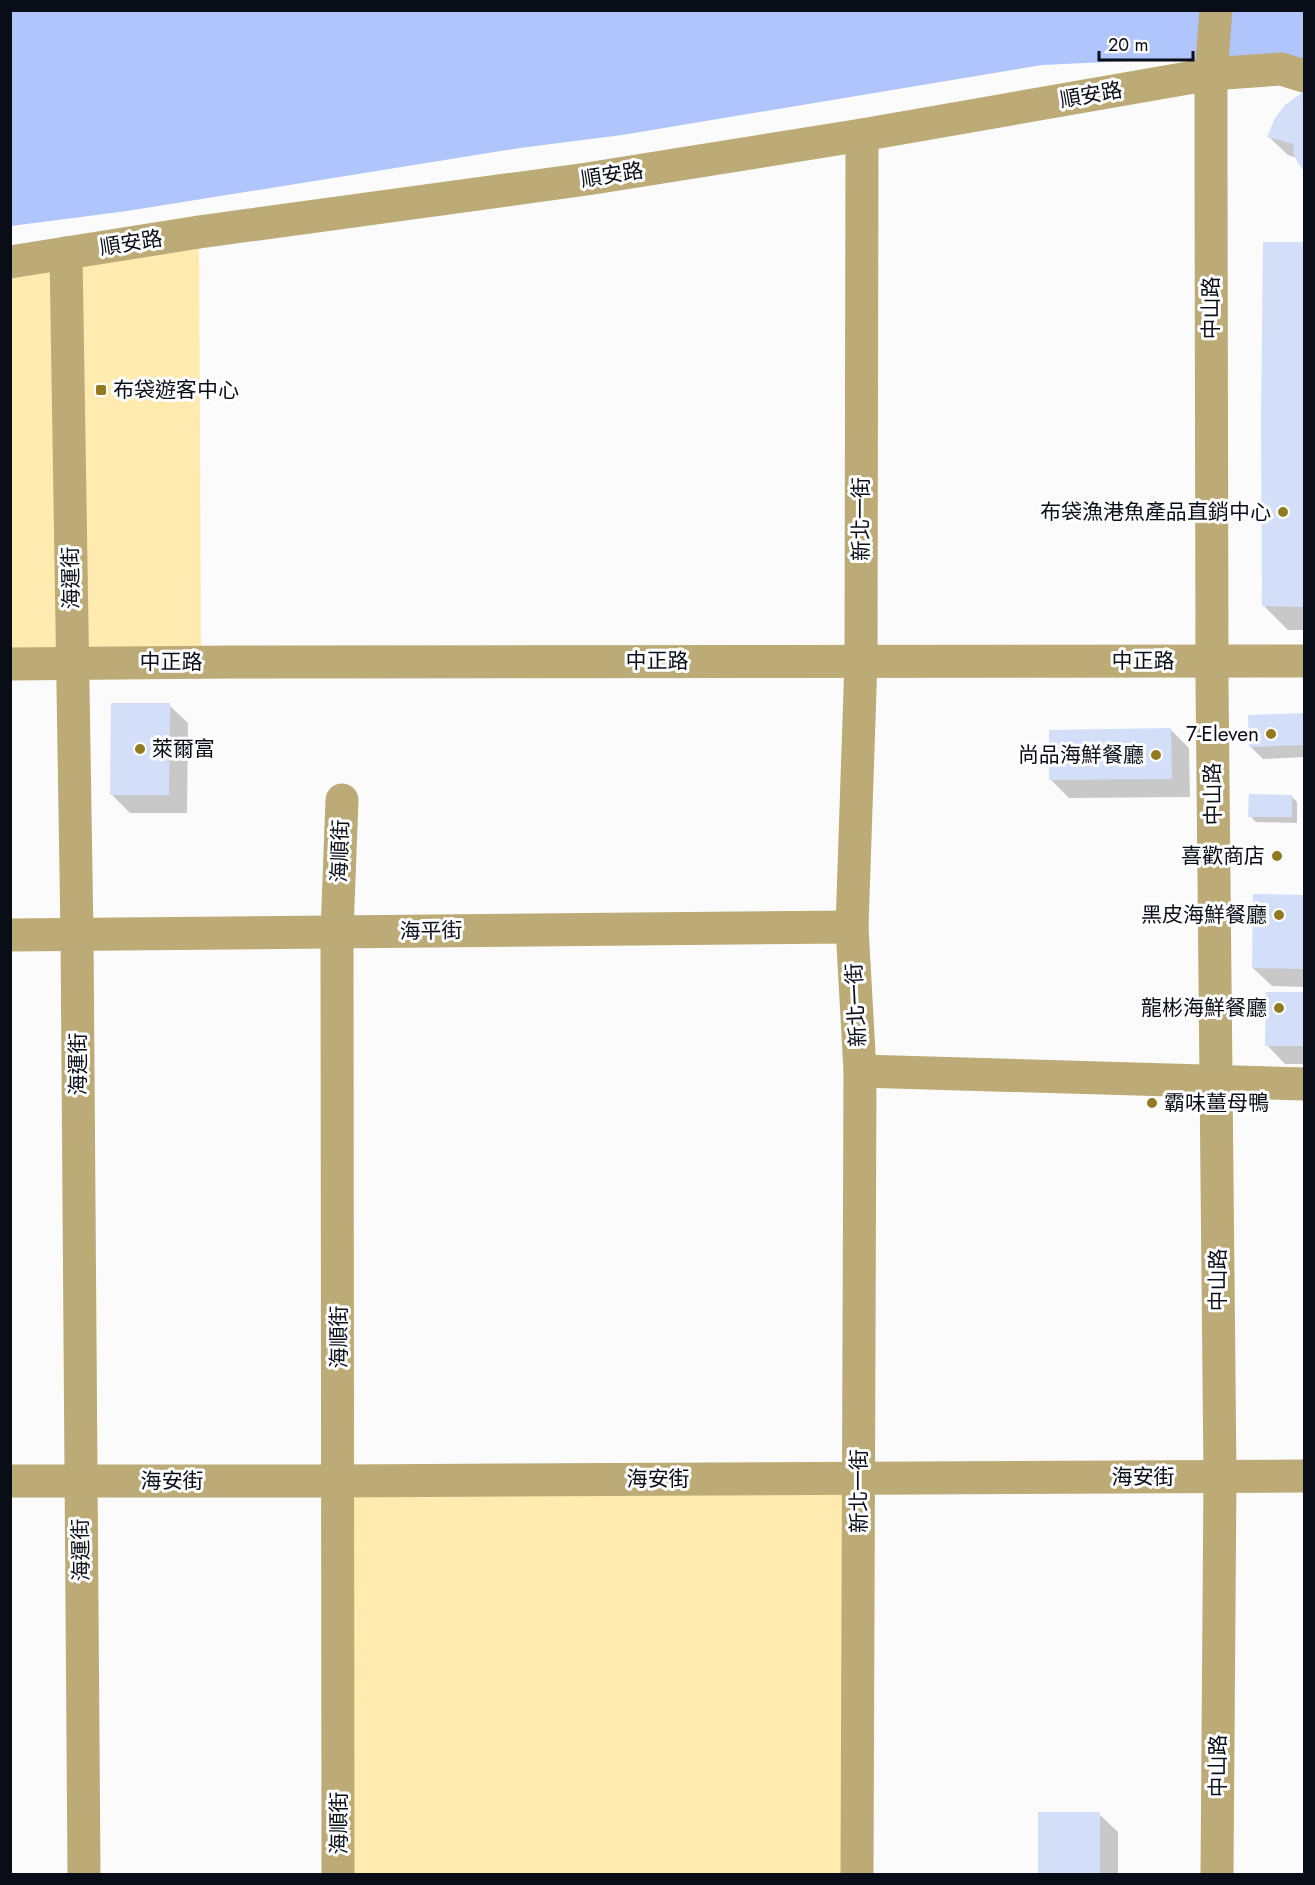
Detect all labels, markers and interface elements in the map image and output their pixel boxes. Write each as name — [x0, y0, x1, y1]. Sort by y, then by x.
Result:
scale bar — [1099, 24, 1194, 62]
text: 20 m — [1108, 32, 1148, 58]
street label: 順安路 — [1057, 75, 1125, 115]
street label: 順安路 — [579, 155, 645, 195]
street label: 順安路 — [98, 223, 164, 263]
street label: 中山路 — [1196, 277, 1226, 340]
place label: 布袋遊客中心 — [113, 375, 239, 405]
marker: 布袋遊客中心 — [94, 383, 108, 397]
street label: 新北一街 — [846, 477, 876, 561]
place label: 布袋漁港魚產品直銷中心 — [1040, 497, 1271, 527]
marker: 布袋漁港魚產品直銷中心 — [1276, 505, 1290, 519]
street label: 海運街 — [55, 546, 87, 610]
street label: 中正路 — [626, 646, 689, 676]
street label: 中正路 — [1112, 646, 1175, 676]
street label: 中正路 — [140, 647, 203, 677]
place label: 7-Eleven — [1186, 719, 1259, 749]
marker: 7-Eleven — [1264, 727, 1278, 741]
place label: 萊爾富 — [152, 734, 215, 764]
place label: 尚品海鮮餐廳 — [1018, 740, 1144, 770]
marker: 萊爾富 — [133, 742, 147, 756]
marker: 尚品海鮮餐廳 — [1149, 748, 1163, 762]
street label: 中山路 — [1197, 762, 1229, 826]
street label: 海順街 — [324, 819, 356, 883]
place label: 喜歡商店 — [1181, 841, 1265, 871]
marker: 喜歡商店 — [1270, 849, 1284, 863]
place label: 黑皮海鮮餐廳 — [1141, 900, 1267, 930]
marker: 黑皮海鮮餐廳 — [1272, 908, 1286, 922]
street label: 海平街 — [399, 915, 463, 947]
street label: 新北一街 — [839, 962, 873, 1048]
place label: 龍彬海鮮餐廳 — [1141, 993, 1267, 1023]
marker: 龍彬海鮮餐廳 — [1272, 1001, 1286, 1015]
street label: 海運街 — [63, 1033, 93, 1096]
place label: 霸味薑母鴨 — [1164, 1088, 1269, 1118]
marker: 霸味薑母鴨 — [1145, 1096, 1159, 1110]
street label: 中山路 — [1203, 1249, 1233, 1312]
street label: 海順街 — [324, 1306, 354, 1369]
street label: 新北一街 — [844, 1449, 874, 1533]
street label: 海安街 — [1112, 1462, 1175, 1492]
street label: 海安街 — [627, 1464, 690, 1494]
street label: 海安街 — [141, 1466, 204, 1496]
street label: 海運街 — [65, 1518, 97, 1582]
street label: 中山路 — [1203, 1735, 1233, 1798]
street label: 海順街 — [324, 1792, 354, 1855]

